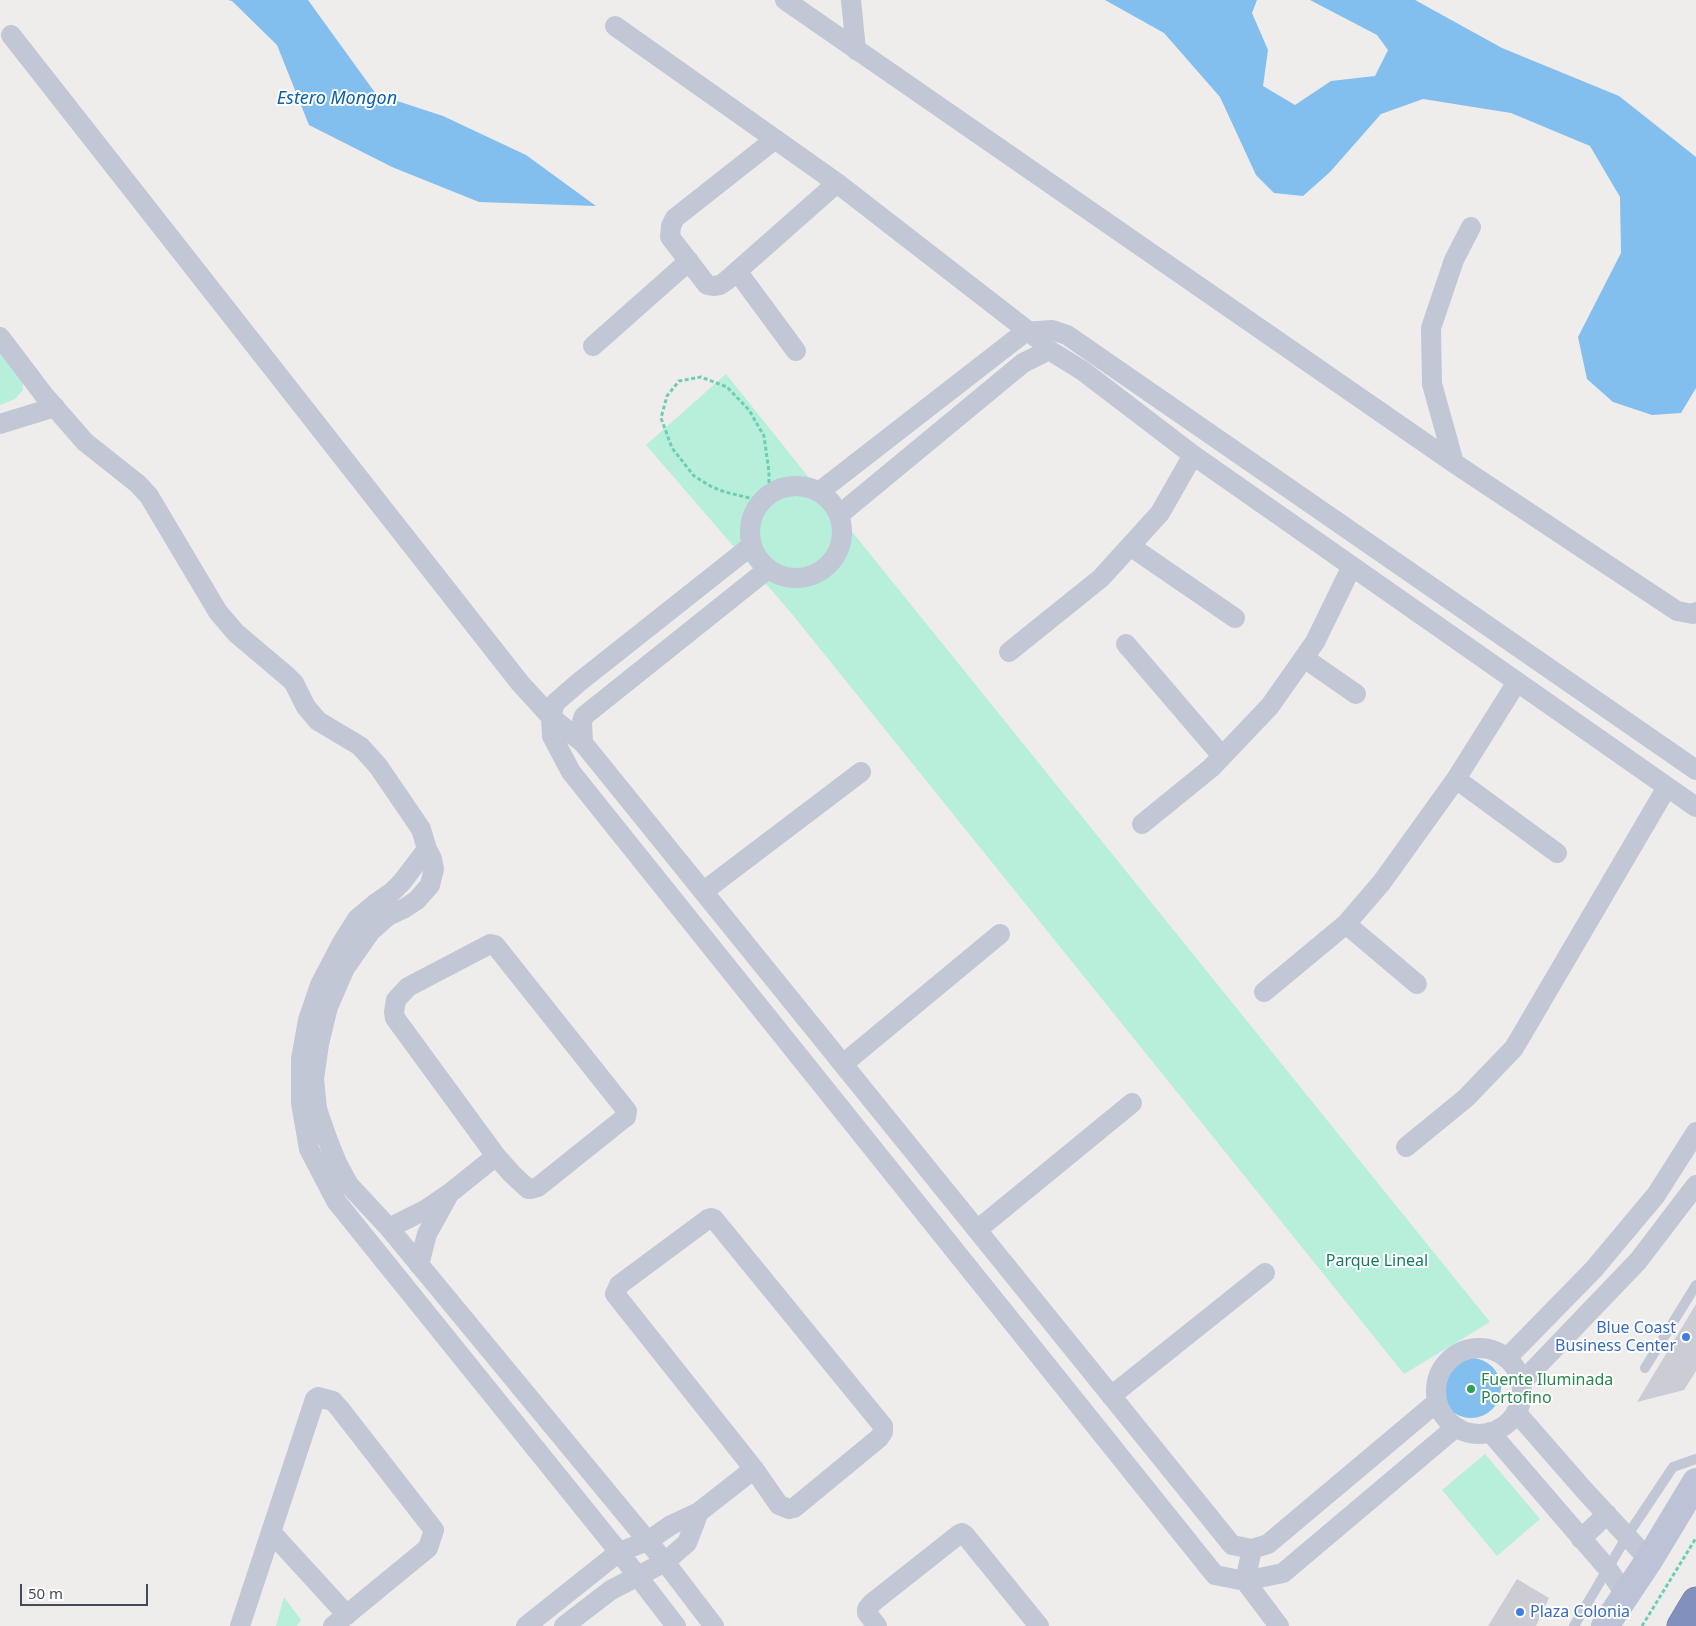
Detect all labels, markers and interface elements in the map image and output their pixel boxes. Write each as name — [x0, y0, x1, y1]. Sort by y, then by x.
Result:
water label: Estero Mongon — [277, 88, 397, 110]
park label: Parque Lineal — [1326, 1251, 1428, 1271]
place label: Blue Coast Business Center — [1555, 1318, 1676, 1356]
marker: Blue Coast Business Center — [1680, 1331, 1692, 1343]
place label: Fuente Iluminada Portofino — [1481, 1370, 1613, 1408]
marker: Fuente Iluminada Portofino — [1465, 1383, 1477, 1395]
scale bar — [22, 1574, 150, 1606]
text: 50 m — [28, 1583, 63, 1603]
place label: Plaza Colonia — [1530, 1602, 1630, 1622]
marker: Plaza Colonia — [1514, 1606, 1526, 1618]

